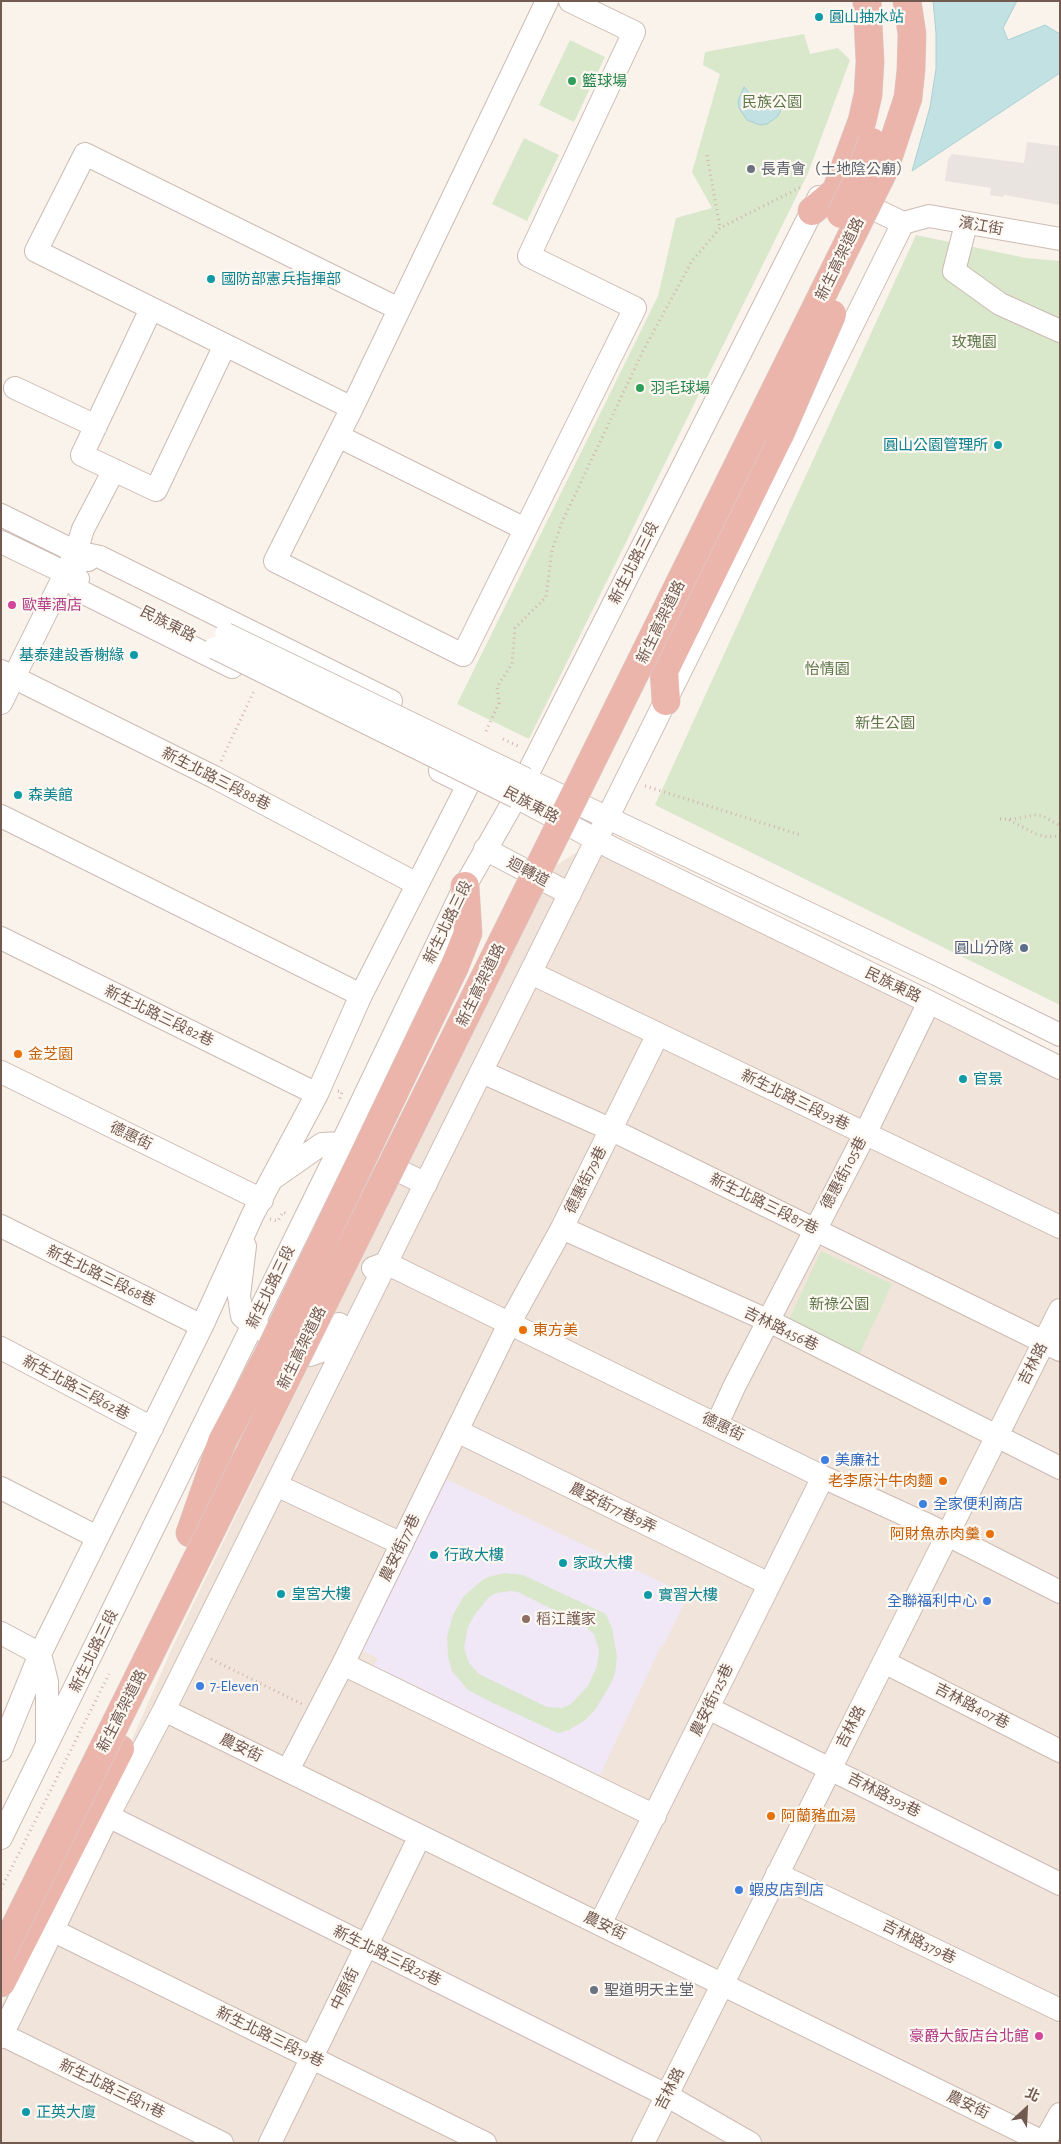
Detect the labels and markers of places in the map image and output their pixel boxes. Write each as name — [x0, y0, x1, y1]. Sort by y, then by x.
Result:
place label: 圓山抽水站 — [829, 8, 904, 26]
marker: 圓山抽水站 — [813, 11, 825, 23]
place label: 籃球場 — [582, 72, 627, 90]
marker: 籃球場 — [566, 75, 578, 87]
place label: 長青會（土地陰公廟） — [761, 160, 911, 178]
marker: 長青會（土地陰公廟） — [745, 163, 757, 175]
place label: 國防部憲兵指揮部 — [221, 270, 341, 288]
marker: 國防部憲兵指揮部 — [205, 273, 217, 285]
place label: 羽毛球場 — [650, 379, 710, 397]
marker: 羽毛球場 — [634, 382, 646, 394]
place label: 圓山公園管理所 — [883, 436, 988, 454]
marker: 圓山公園管理所 — [992, 439, 1004, 451]
place label: 歐華酒店 — [22, 596, 82, 614]
marker: 歐華酒店 — [6, 599, 18, 611]
place label: 基泰建設香榭緣 — [19, 646, 124, 664]
marker: 基泰建設香榭緣 — [128, 649, 140, 661]
place label: 森美館 — [28, 786, 73, 804]
marker: 森美館 — [12, 789, 24, 801]
place label: 圓山分隊 — [954, 939, 1014, 957]
marker: 圓山分隊 — [1018, 942, 1030, 954]
place label: 金芝園 — [28, 1045, 73, 1063]
marker: 金芝園 — [12, 1048, 24, 1060]
place label: 官景 — [973, 1070, 1003, 1088]
marker: 官景 — [957, 1073, 969, 1085]
place label: 東方美 — [533, 1321, 578, 1339]
marker: 東方美 — [517, 1324, 529, 1336]
place label: 美廉社 — [835, 1451, 880, 1469]
marker: 美廉社 — [819, 1454, 831, 1466]
place label: 老李原汁牛肉麵 — [828, 1472, 933, 1490]
marker: 老李原汁牛肉麵 — [937, 1475, 949, 1487]
place label: 全家便利商店 — [933, 1495, 1023, 1513]
marker: 全家便利商店 — [917, 1498, 929, 1510]
place label: 阿財魚赤肉羹 — [890, 1525, 980, 1543]
marker: 阿財魚赤肉羹 — [984, 1528, 996, 1540]
place label: 行政大樓 — [444, 1546, 504, 1564]
marker: 行政大樓 — [428, 1549, 440, 1561]
place label: 家政大樓 — [573, 1554, 633, 1572]
marker: 家政大樓 — [557, 1557, 569, 1569]
place label: 皇宮大樓 — [291, 1585, 351, 1603]
place label: 實習大樓 — [658, 1586, 718, 1604]
marker: 皇宮大樓 — [275, 1588, 287, 1600]
marker: 實習大樓 — [642, 1589, 654, 1601]
place label: 全聯福利中心 — [887, 1592, 977, 1610]
marker: 全聯福利中心 — [981, 1595, 993, 1607]
place label: 稻江護家 — [536, 1610, 596, 1628]
marker: 稻江護家 — [520, 1613, 532, 1625]
place label: 7-Eleven — [210, 1677, 259, 1695]
marker: 7-Eleven — [194, 1680, 206, 1692]
place label: 阿蘭豬血湯 — [781, 1807, 856, 1825]
marker: 阿蘭豬血湯 — [765, 1810, 777, 1822]
place label: 蝦皮店到店 — [749, 1881, 824, 1899]
marker: 蝦皮店到店 — [733, 1884, 745, 1896]
place label: 聖道明天主堂 — [604, 1981, 694, 1999]
marker: 聖道明天主堂 — [588, 1984, 600, 1996]
place label: 豪爵大飯店台北館 — [909, 2027, 1029, 2045]
marker: 豪爵大飯店台北館 — [1033, 2030, 1045, 2042]
place label: 正英大廈 — [36, 2103, 96, 2121]
marker: 正英大廈 — [20, 2106, 32, 2118]

